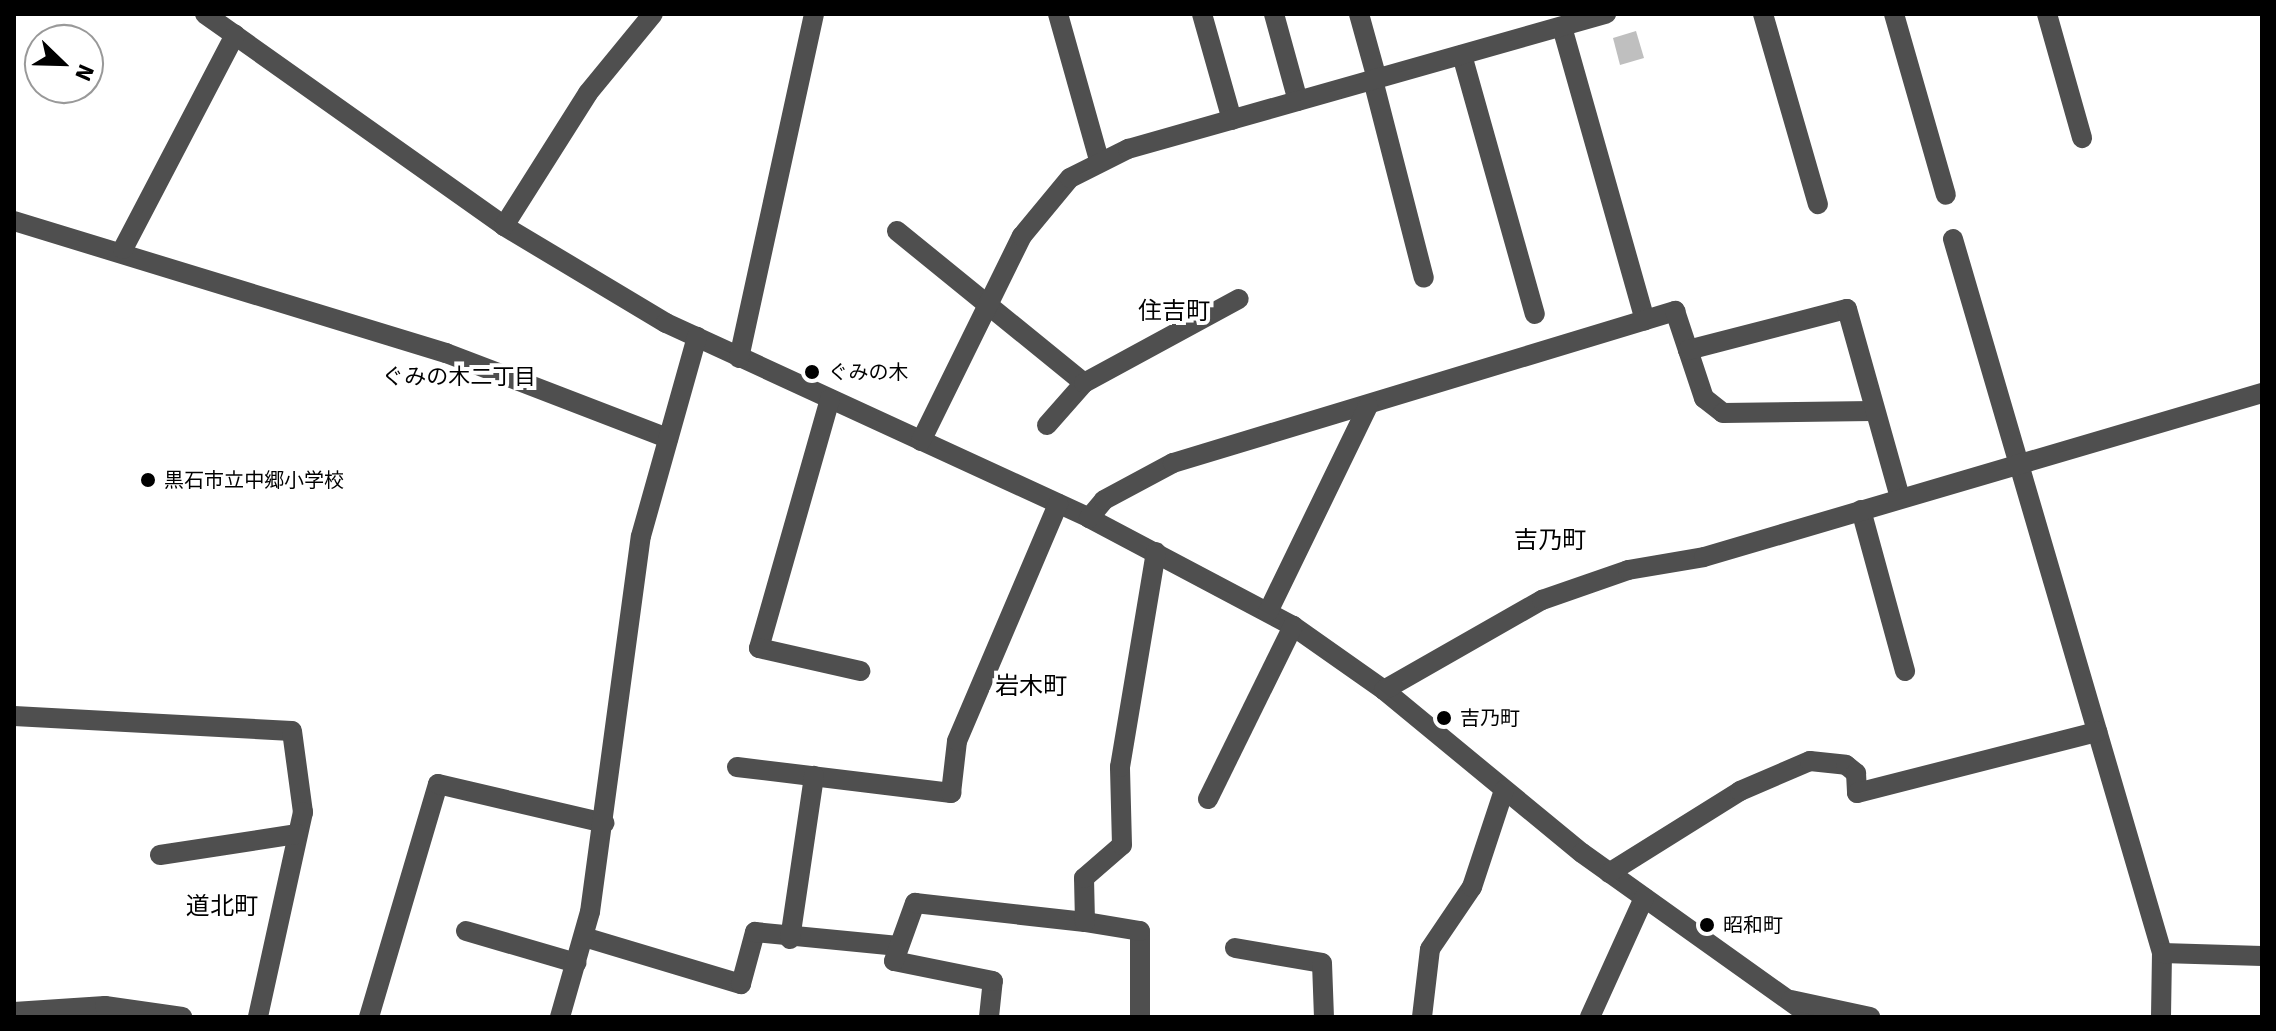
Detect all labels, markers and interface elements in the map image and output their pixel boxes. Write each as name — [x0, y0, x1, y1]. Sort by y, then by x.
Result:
north arrow — [24, 24, 104, 104]
text: N — [69, 60, 100, 85]
district label: 住吉町 — [1138, 298, 1210, 326]
place label: ぐみの木 — [828, 360, 908, 384]
marker: ぐみの木 — [803, 363, 821, 381]
district label: ぐみの木二丁目 — [382, 364, 536, 390]
place label: 黒石市立中郷小学校 — [164, 468, 344, 492]
marker: 黒石市立中郷小学校 — [139, 471, 157, 489]
district label: 吉乃町 — [1514, 527, 1586, 555]
district label: 岩木町 — [995, 673, 1067, 701]
place label: 吉乃町 — [1460, 706, 1520, 730]
marker: 吉乃町 — [1435, 709, 1453, 727]
district label: 道北町 — [186, 893, 258, 921]
place label: 昭和町 — [1723, 913, 1783, 937]
marker: 昭和町 — [1698, 916, 1716, 934]

